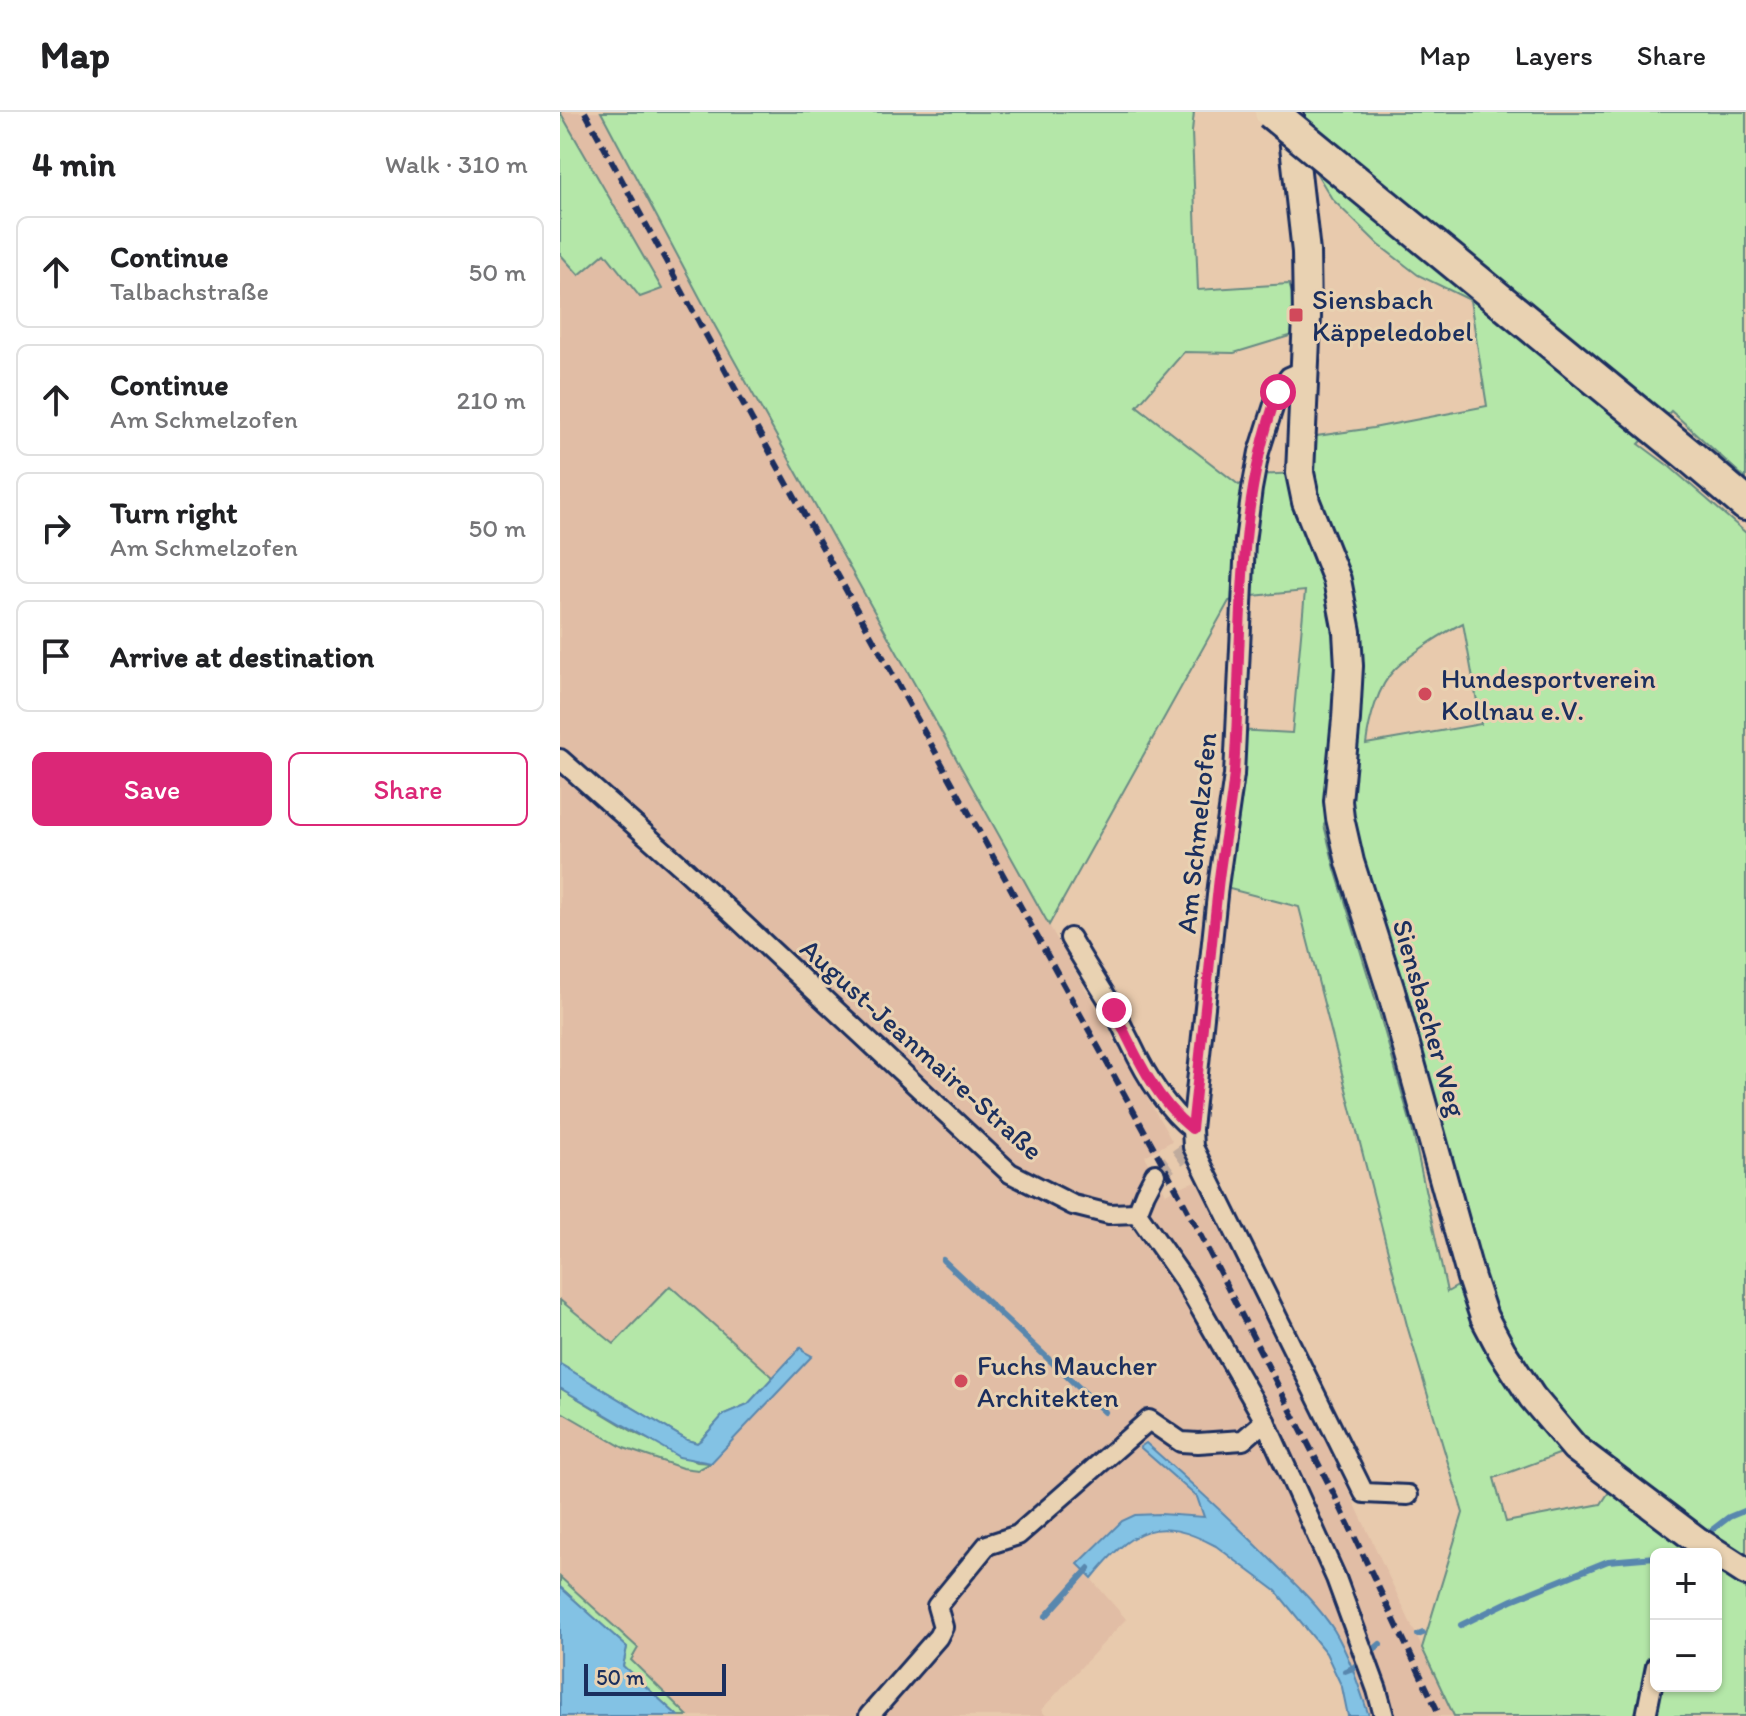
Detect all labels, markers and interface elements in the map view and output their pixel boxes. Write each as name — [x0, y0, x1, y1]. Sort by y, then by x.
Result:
text: Map — [40, 32, 110, 78]
text: Map — [1419, 38, 1471, 72]
text: Layers — [1515, 38, 1593, 72]
text: Share — [1637, 38, 1706, 72]
text: 4 min — [32, 144, 116, 185]
text: Walk · 310 m — [385, 148, 528, 180]
text: Continue — [110, 238, 229, 275]
icon: ahead — [34, 250, 78, 294]
text: 50 m — [469, 256, 526, 288]
text: Talbachstraße — [110, 275, 269, 307]
place label: Siensbach Käppeledobel — [1312, 282, 1473, 348]
marker: Siensbach Käppeledobel — [1287, 306, 1305, 324]
text: Continue — [110, 366, 229, 403]
route start — [1260, 374, 1296, 410]
icon: ahead — [34, 378, 78, 422]
text: 210 m — [457, 384, 526, 416]
text: Am Schmelzofen — [110, 403, 298, 435]
text: Turn right — [110, 494, 238, 531]
icon: right — [34, 506, 78, 550]
text: 50 m — [469, 512, 526, 544]
text: Am Schmelzofen — [110, 531, 298, 563]
icon: arrive — [34, 634, 78, 678]
text: Arrive at destination — [110, 638, 374, 675]
place label: Hundesportverein Kollnau e.V. — [1441, 661, 1656, 727]
marker: Hundesportverein Kollnau e.V. — [1416, 685, 1434, 703]
street label: Am Schmelzofen — [1169, 731, 1223, 935]
button: Save — [32, 752, 272, 826]
button: Share — [288, 752, 528, 826]
street label: Siensbacher Weg — [1386, 916, 1475, 1121]
street label: August-Jeanmaire-Straße — [794, 931, 1050, 1167]
route end — [1096, 992, 1132, 1028]
place label: Fuchs Maucher Architekten — [977, 1348, 1157, 1414]
marker: Fuchs Maucher Architekten — [952, 1372, 970, 1390]
map controls — [1650, 1548, 1722, 1692]
button: + — [1650, 1548, 1722, 1620]
button: − — [1650, 1620, 1722, 1692]
scale bar — [584, 1660, 726, 1696]
text: 50 m — [596, 1664, 645, 1691]

